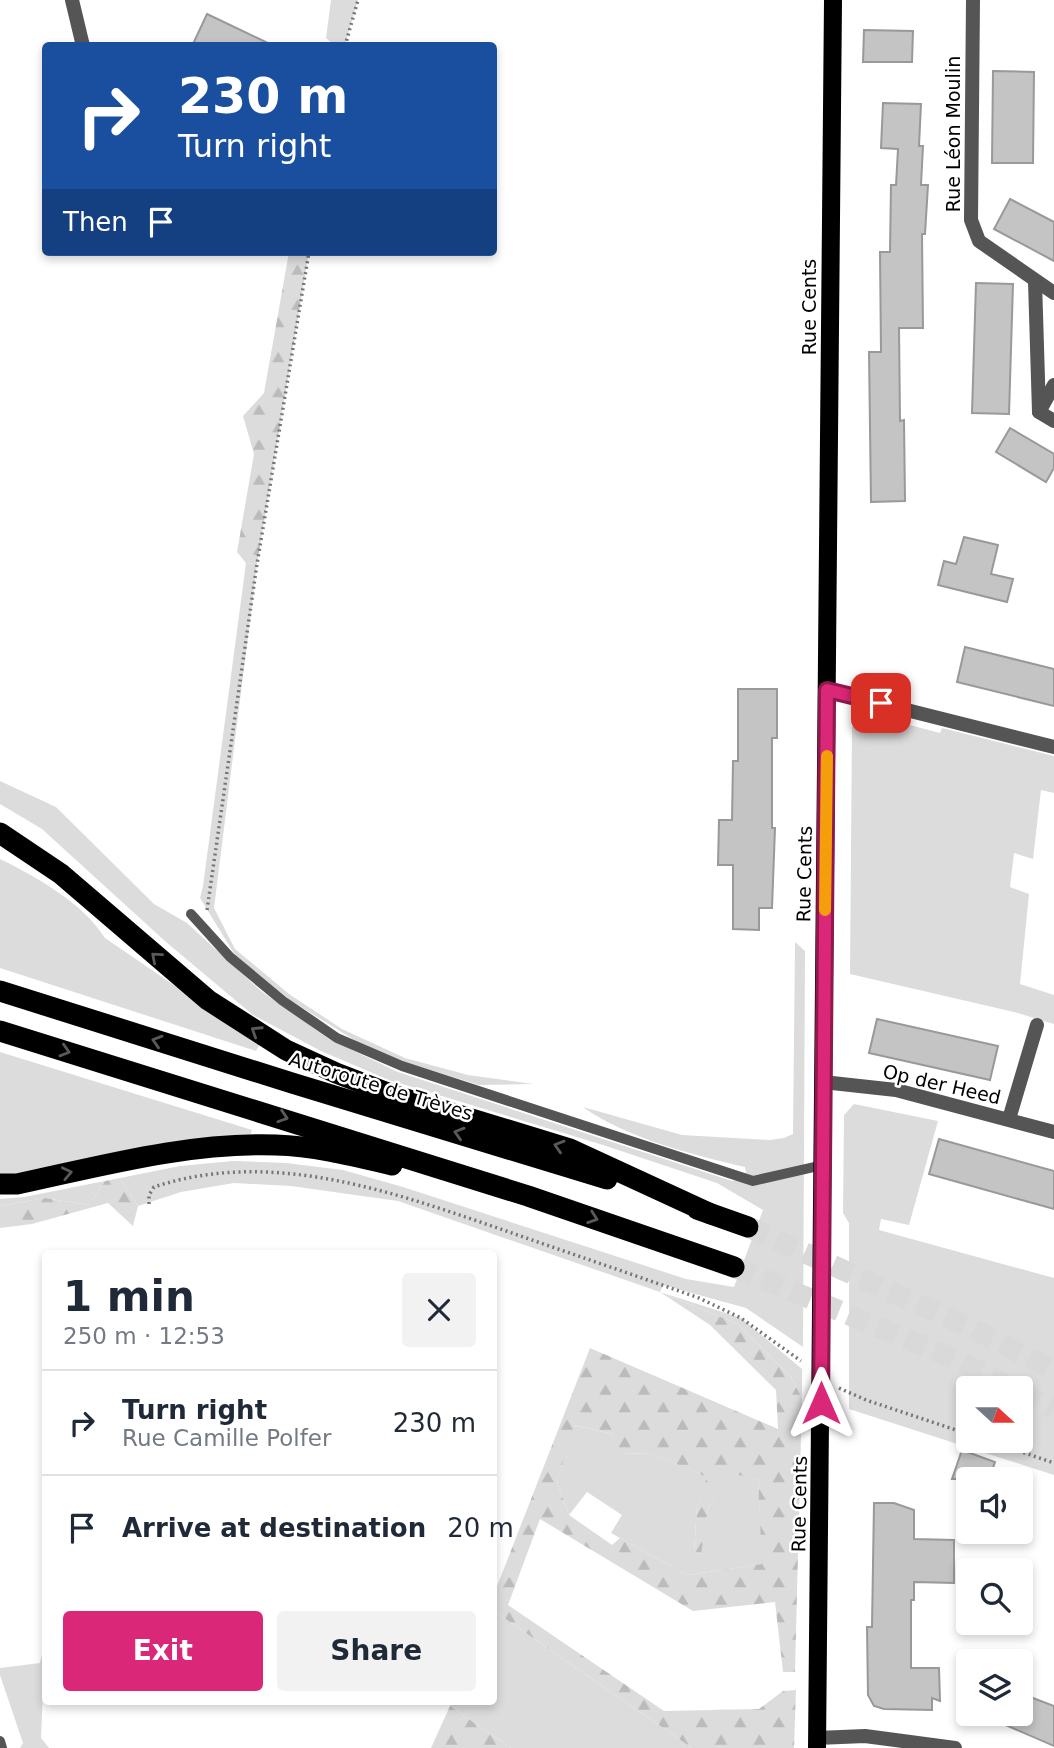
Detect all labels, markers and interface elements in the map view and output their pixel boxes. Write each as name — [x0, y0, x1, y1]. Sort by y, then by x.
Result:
street label: Rue Léon Moulin — [942, 56, 964, 212]
text: 230 m — [178, 68, 348, 125]
icon: right — [63, 70, 154, 161]
text: Turn right — [178, 127, 331, 165]
icon: arrive — [142, 203, 180, 241]
text: Then — [63, 207, 128, 237]
street label: Rue Cents — [798, 259, 820, 355]
pin — [851, 673, 911, 733]
icon: arrive — [862, 684, 900, 722]
street label: Rue Cents — [792, 826, 816, 922]
one-way arrow — [151, 953, 164, 965]
one-way arrow — [250, 1027, 263, 1040]
one-way arrow — [151, 1034, 163, 1049]
one-way arrow — [58, 1043, 71, 1057]
street label: Autoroute de Trèves — [287, 1048, 475, 1124]
street label: Op der Heed — [881, 1060, 1003, 1108]
one-way arrow — [276, 1109, 288, 1124]
one-way arrow — [453, 1127, 465, 1142]
one-way arrow — [554, 1139, 566, 1154]
one-way arrow — [61, 1167, 73, 1182]
one-way arrow — [586, 1210, 598, 1224]
text: 1 min — [63, 1272, 195, 1321]
button: close — [402, 1273, 476, 1347]
text: 250 m · 12:53 — [63, 1323, 225, 1349]
position arrow — [784, 1366, 858, 1440]
north arrow — [956, 1376, 1032, 1452]
map controls — [956, 1376, 1033, 1726]
text: Turn right — [122, 1395, 267, 1425]
icon: right — [63, 1404, 101, 1442]
text: 230 m — [393, 1408, 476, 1438]
text: Rue Camille Polfer — [122, 1425, 331, 1451]
street label: Rue Cents — [787, 1456, 811, 1552]
button: sound — [956, 1467, 1033, 1544]
icon: arrive — [63, 1509, 101, 1547]
text: Arrive at destination — [122, 1513, 426, 1543]
text: 20 m — [447, 1513, 514, 1543]
button: search — [956, 1558, 1033, 1635]
button: Exit — [63, 1611, 263, 1691]
button: Share — [277, 1611, 476, 1691]
button: layers — [956, 1649, 1033, 1726]

